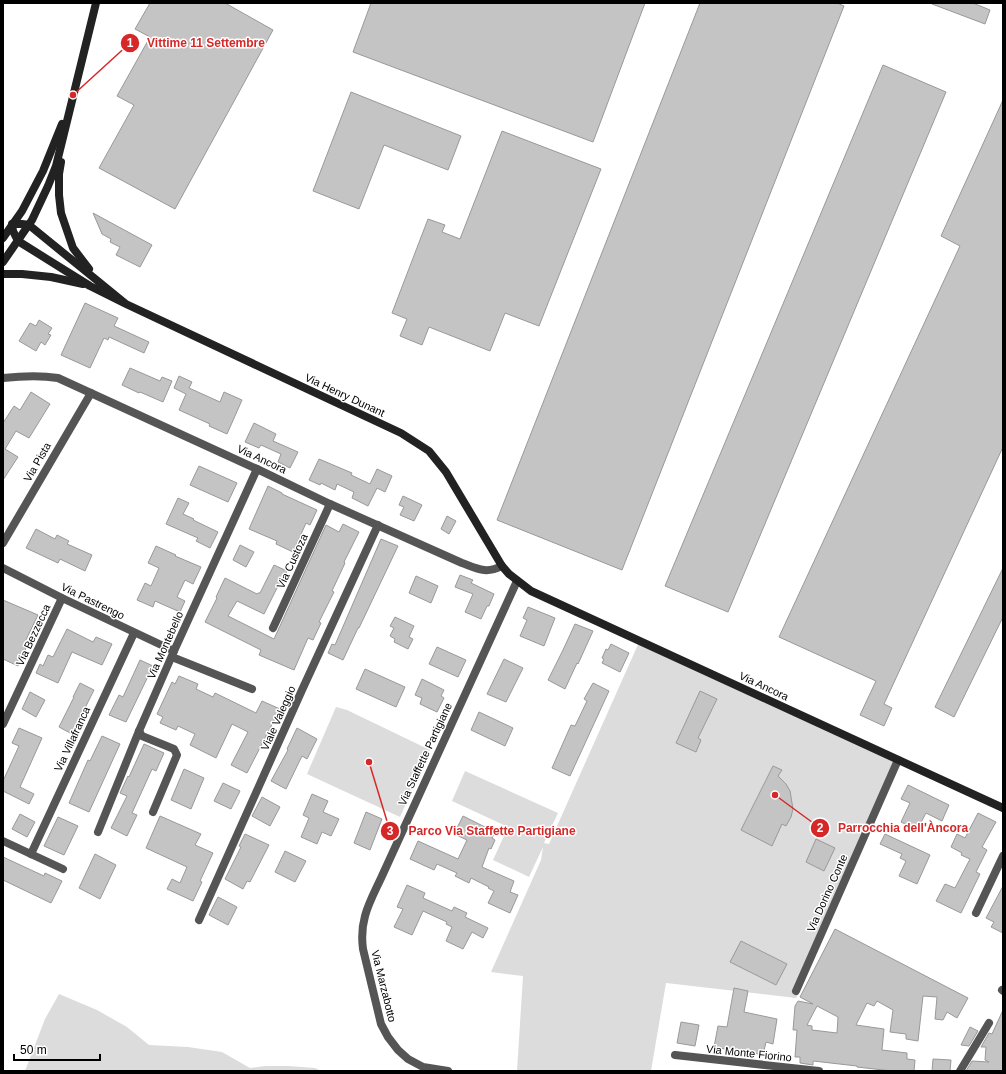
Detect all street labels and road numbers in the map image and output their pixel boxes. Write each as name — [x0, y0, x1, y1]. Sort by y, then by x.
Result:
street label: Via Henry Dunant — [303, 371, 387, 419]
street label: Via Pista — [21, 440, 53, 484]
street label: Via Ancora — [235, 442, 289, 476]
street label: Via Custoza — [274, 531, 310, 590]
street label: Via Pastrengo — [59, 581, 127, 621]
street label: Via Bezzecca — [14, 602, 53, 668]
street label: Via Montebello — [145, 609, 185, 681]
street label: Via Ancora — [737, 669, 791, 703]
street label: Viale Valeggio — [258, 684, 298, 752]
street label: Via Staffette Partigiane — [396, 701, 454, 807]
street label: Via Villafranca — [52, 704, 93, 773]
street label: Via Dorino Conte — [805, 852, 849, 934]
street label: Via Marzabotto — [369, 949, 399, 1023]
street label: Via Monte Fiorino — [706, 1043, 792, 1063]

